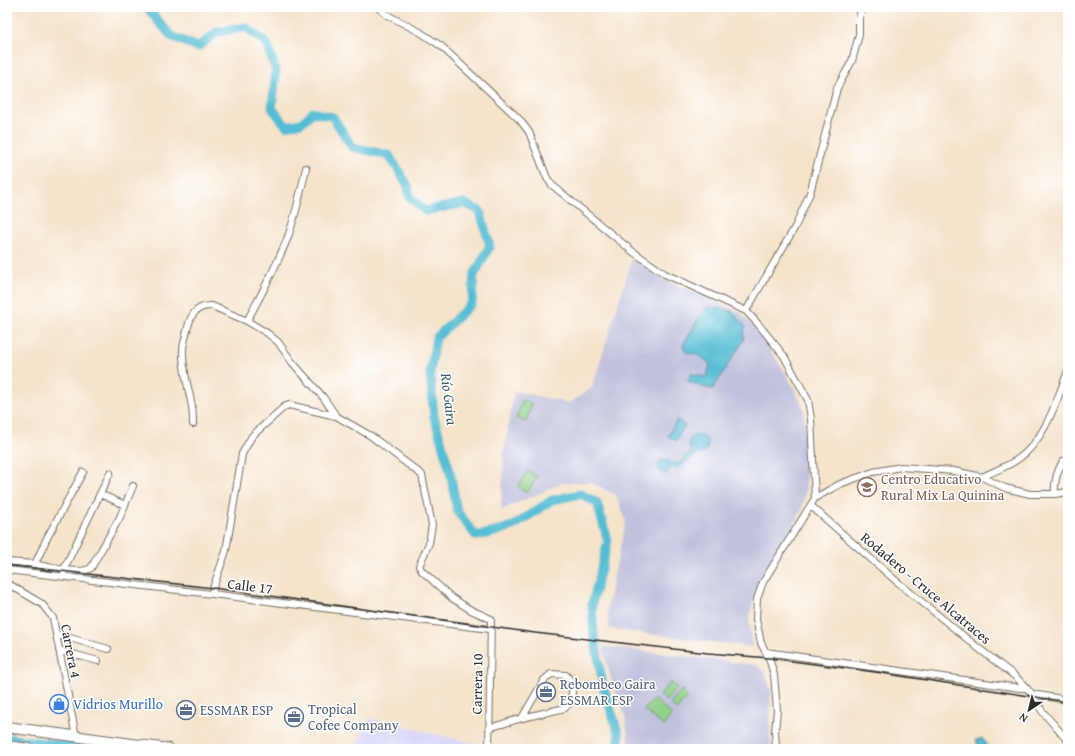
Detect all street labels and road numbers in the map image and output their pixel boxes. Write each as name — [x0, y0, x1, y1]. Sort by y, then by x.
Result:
street label: Rodadero - Cruce Alcatraces — [857, 527, 995, 649]
street label: Calle 17 — [226, 573, 274, 599]
street label: Carrera 4 — [56, 622, 86, 680]
street label: Carrera 10 — [466, 653, 488, 715]

